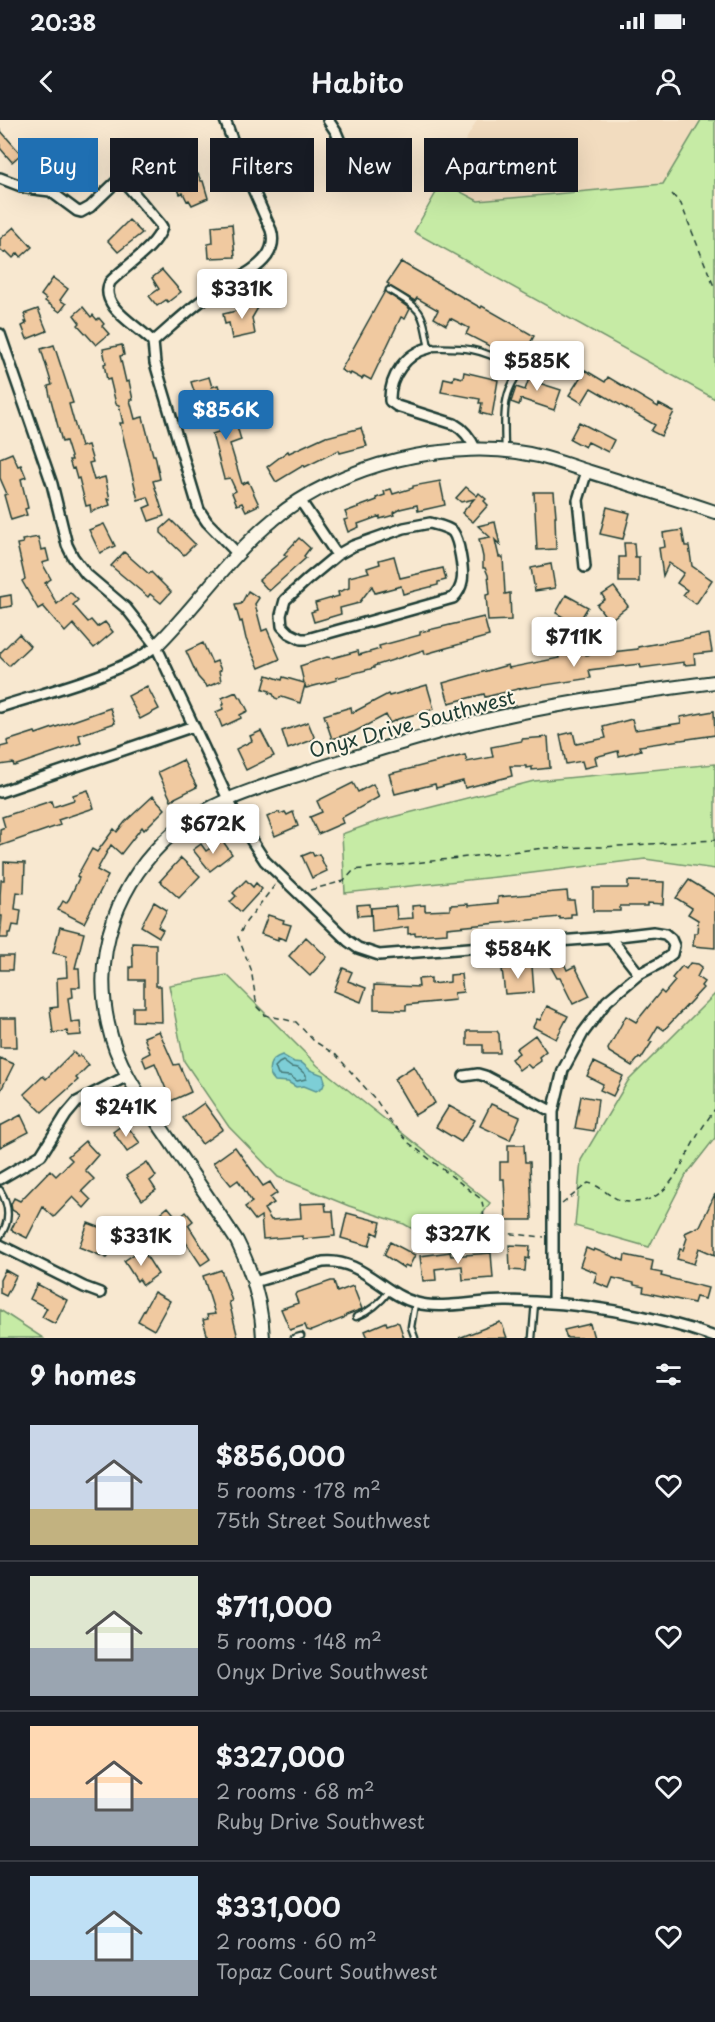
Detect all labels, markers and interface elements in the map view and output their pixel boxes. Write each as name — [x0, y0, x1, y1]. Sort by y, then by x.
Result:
text: 20:38 — [30, 5, 96, 38]
text: Habito — [311, 61, 404, 102]
icon: back — [30, 65, 63, 98]
icon: person — [652, 65, 685, 98]
chip: Buy — [18, 138, 98, 192]
chip: Rent — [110, 138, 198, 192]
chip: Filters — [210, 138, 314, 192]
chip: New — [326, 138, 412, 192]
chip: Apartment — [424, 138, 578, 192]
pin: $331K — [200, 269, 284, 320]
text: $331K — [211, 273, 273, 303]
pin: $585K — [495, 341, 579, 392]
text: $585K — [504, 345, 570, 375]
pin: $856K — [184, 390, 268, 441]
text: $856K — [192, 394, 260, 424]
pin: $711K — [532, 617, 616, 668]
text: $711K — [546, 621, 602, 651]
street label: Onyx Drive Southwest — [305, 681, 518, 765]
pin: $672K — [171, 804, 255, 855]
text: $672K — [180, 808, 246, 838]
pin: $584K — [476, 929, 560, 980]
text: $584K — [485, 933, 551, 963]
pin: $241K — [84, 1087, 168, 1138]
text: $241K — [95, 1091, 157, 1121]
pin: $327K — [416, 1214, 500, 1265]
pin: $331K — [99, 1216, 183, 1267]
text: $327K — [425, 1218, 491, 1248]
text: $331K — [110, 1220, 172, 1250]
text: 9 homes — [30, 1355, 136, 1394]
icon: filters — [652, 1358, 685, 1391]
text: $856,000 — [216, 1436, 345, 1475]
icon: home — [78, 1449, 150, 1521]
icon: heart — [652, 1469, 685, 1502]
text: 5 rooms · 178 m² — [216, 1475, 381, 1505]
text: 75th Street Southwest — [216, 1505, 430, 1535]
text: $711,000 — [216, 1587, 332, 1626]
icon: home — [78, 1600, 150, 1672]
icon: heart — [652, 1620, 685, 1653]
text: 5 rooms · 148 m² — [216, 1626, 382, 1656]
text: Onyx Drive Southwest — [216, 1656, 428, 1686]
text: $327,000 — [216, 1737, 345, 1776]
icon: home — [78, 1750, 150, 1822]
icon: heart — [652, 1770, 685, 1803]
text: 2 rooms · 68 m² — [216, 1776, 375, 1806]
text: Ruby Drive Southwest — [216, 1806, 425, 1836]
text: $331,000 — [216, 1887, 341, 1926]
icon: home — [78, 1900, 150, 1972]
icon: heart — [652, 1920, 685, 1953]
text: 2 rooms · 60 m² — [216, 1926, 377, 1956]
text: Topaz Court Southwest — [216, 1956, 437, 1986]

